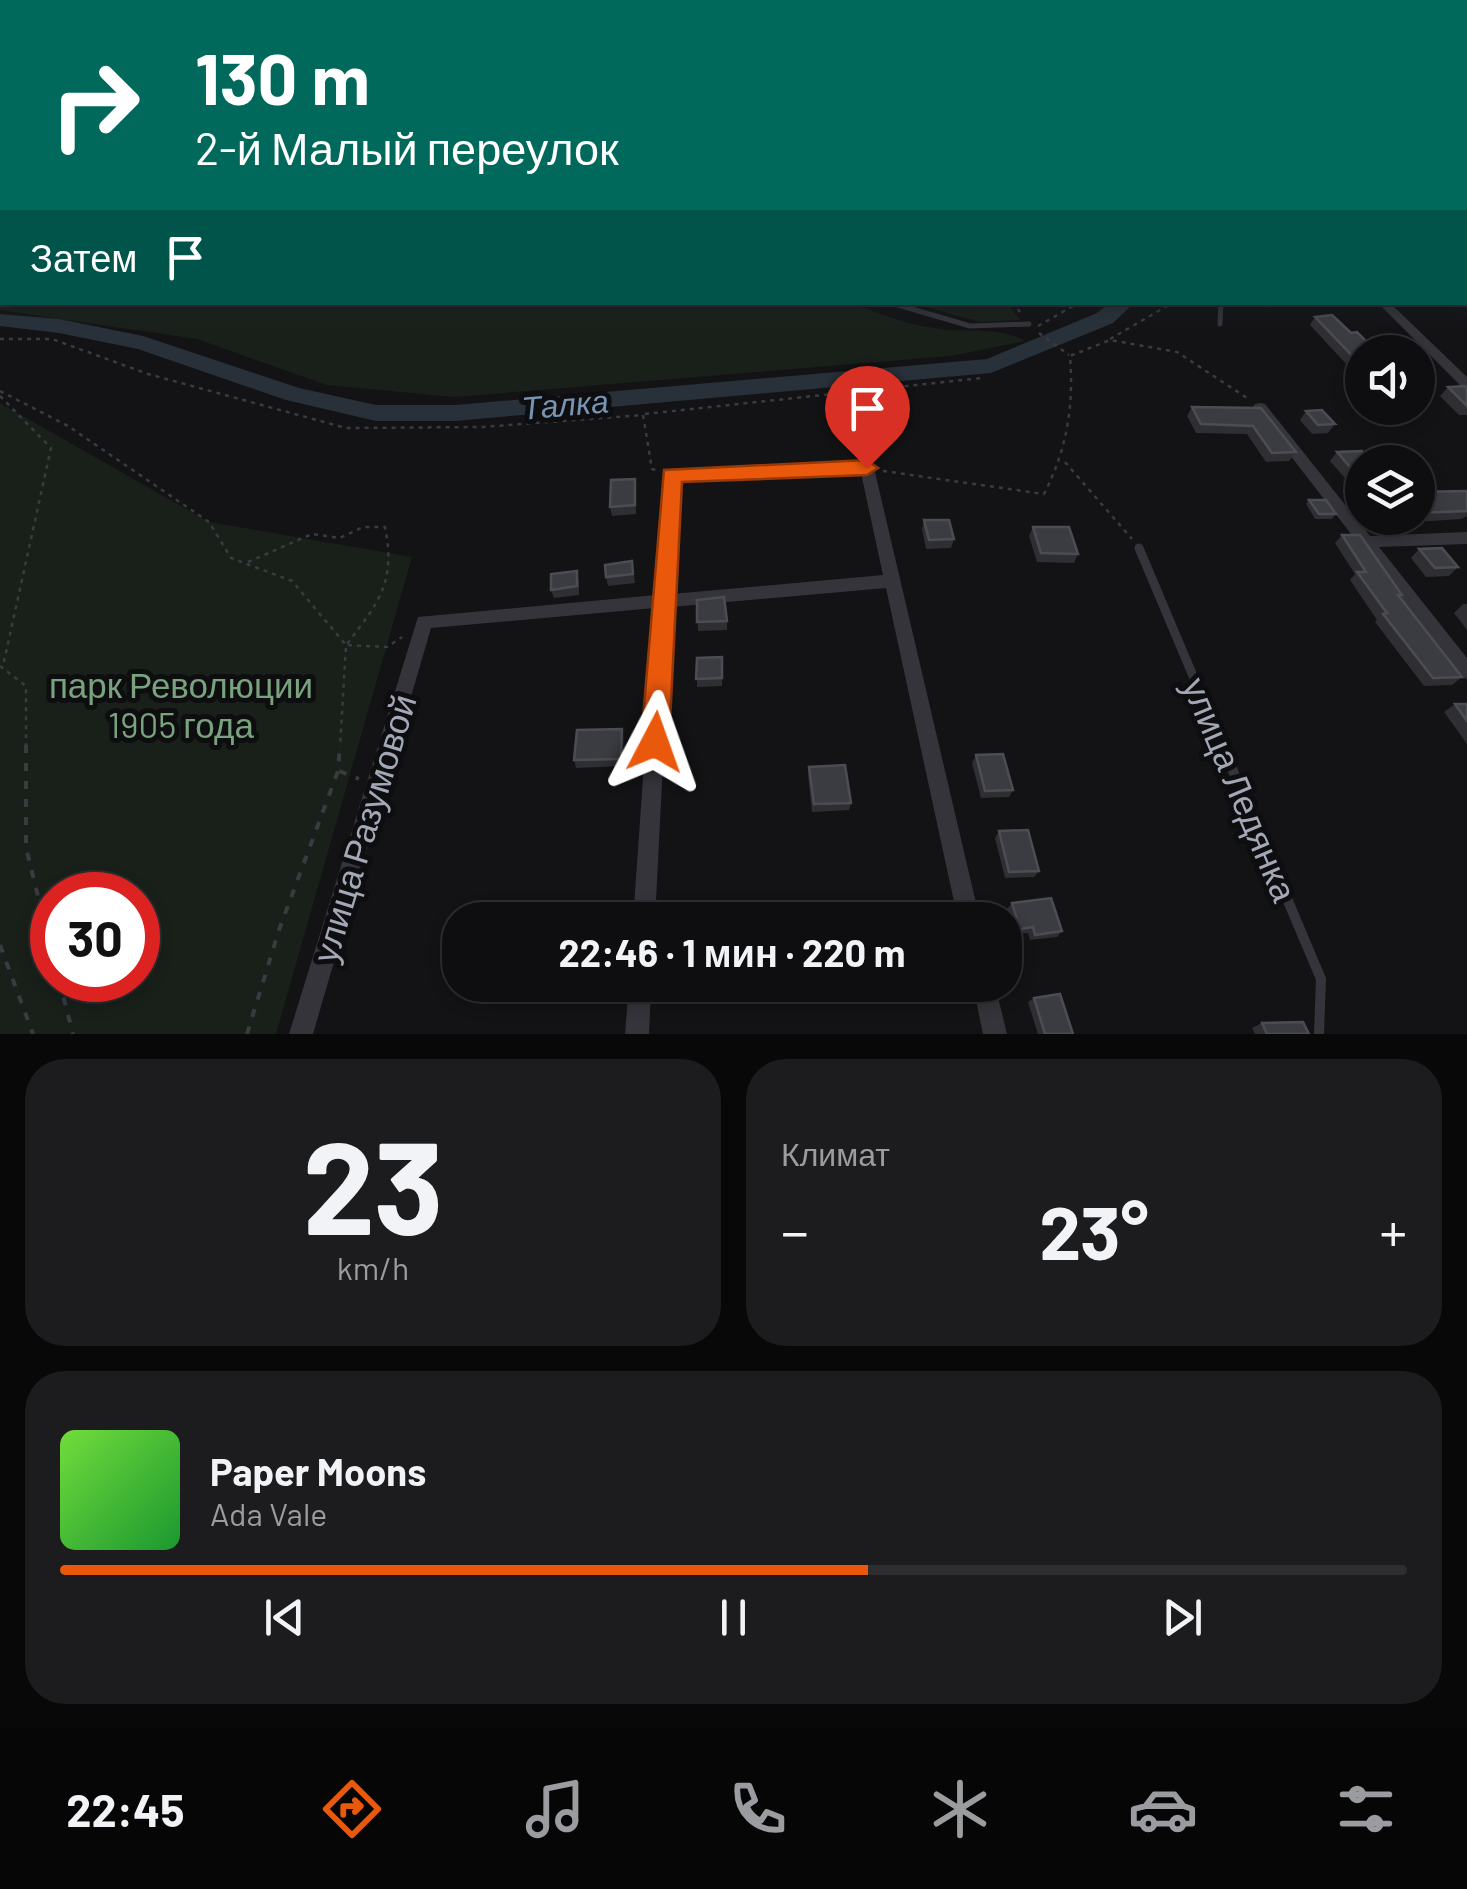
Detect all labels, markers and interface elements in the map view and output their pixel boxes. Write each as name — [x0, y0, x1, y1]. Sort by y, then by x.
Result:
text: 130 m — [195, 35, 370, 119]
icon: right — [30, 40, 160, 170]
text: 2-й Малый переулок — [195, 120, 619, 174]
icon: arrive — [158, 230, 213, 285]
text: Затем — [30, 234, 138, 280]
map controls — [1345, 335, 1435, 535]
button: sound — [1345, 335, 1435, 425]
pin — [825, 366, 910, 469]
water label: Талка — [520, 380, 610, 426]
icon: arrive — [840, 381, 895, 436]
button: layers — [1345, 445, 1435, 535]
park label: парк Революции 1905 года — [49, 663, 313, 745]
street label: улица Ледянка — [1175, 671, 1307, 908]
street label: улица Разумовой — [302, 689, 424, 967]
position arrow — [603, 690, 707, 794]
speed limit sign: 30 — [30, 872, 160, 1002]
text: 22:46 · 1 мин · 220 m — [558, 929, 906, 975]
text: 23 — [302, 1105, 444, 1261]
text: Климат — [781, 1134, 890, 1172]
text: 23° — [1039, 1185, 1149, 1275]
text: − — [781, 1197, 809, 1263]
text: + — [1379, 1197, 1407, 1263]
text: km/h — [337, 1248, 409, 1286]
text: Paper Moons — [210, 1448, 426, 1494]
text: Ada Vale — [210, 1494, 327, 1532]
icon: previous — [257, 1590, 312, 1645]
icon: pause — [706, 1590, 761, 1645]
icon: next — [1155, 1590, 1210, 1645]
icon: directions — [317, 1774, 387, 1844]
icon: music — [520, 1774, 590, 1844]
icon: phone — [723, 1774, 793, 1844]
icon: climate — [925, 1774, 995, 1844]
icon: car — [1128, 1774, 1198, 1844]
icon: filters — [1331, 1774, 1401, 1844]
text: 22:45 — [66, 1782, 185, 1836]

